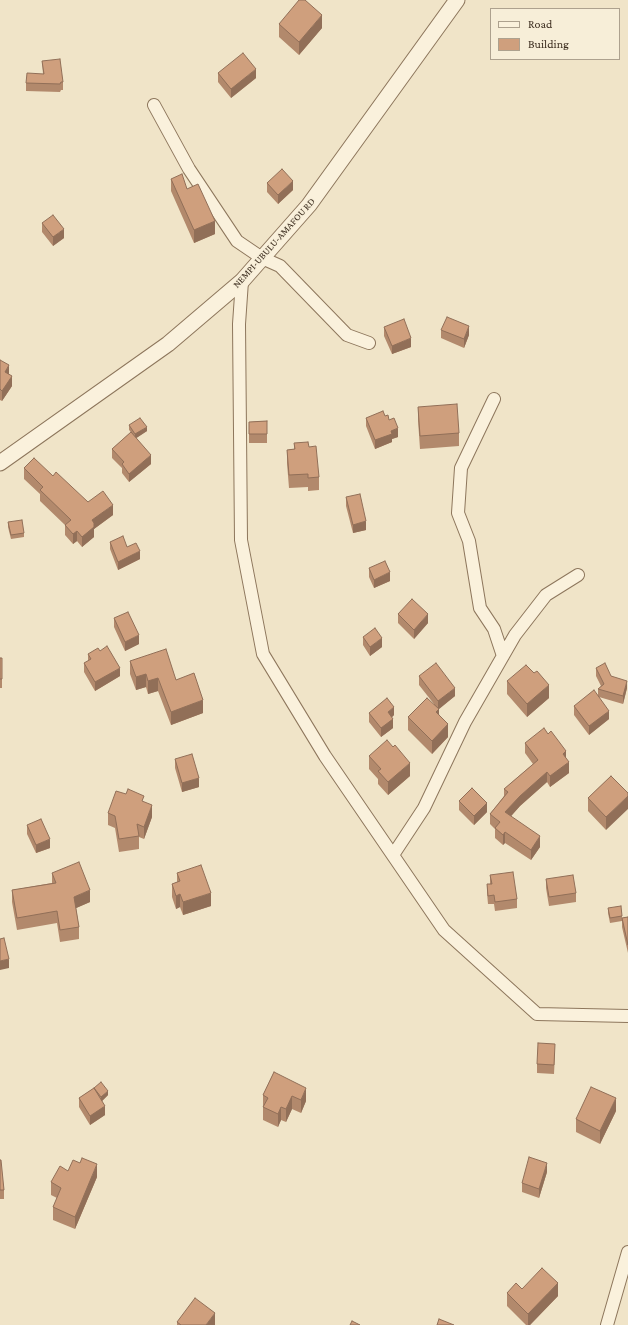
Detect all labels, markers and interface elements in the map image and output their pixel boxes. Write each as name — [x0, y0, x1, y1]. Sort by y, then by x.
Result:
legend — [490, 8, 620, 60]
text: Road — [528, 17, 552, 31]
text: Building — [528, 37, 569, 51]
street label: NEMPI-UBULU-AMAFOU RD — [230, 196, 318, 290]

